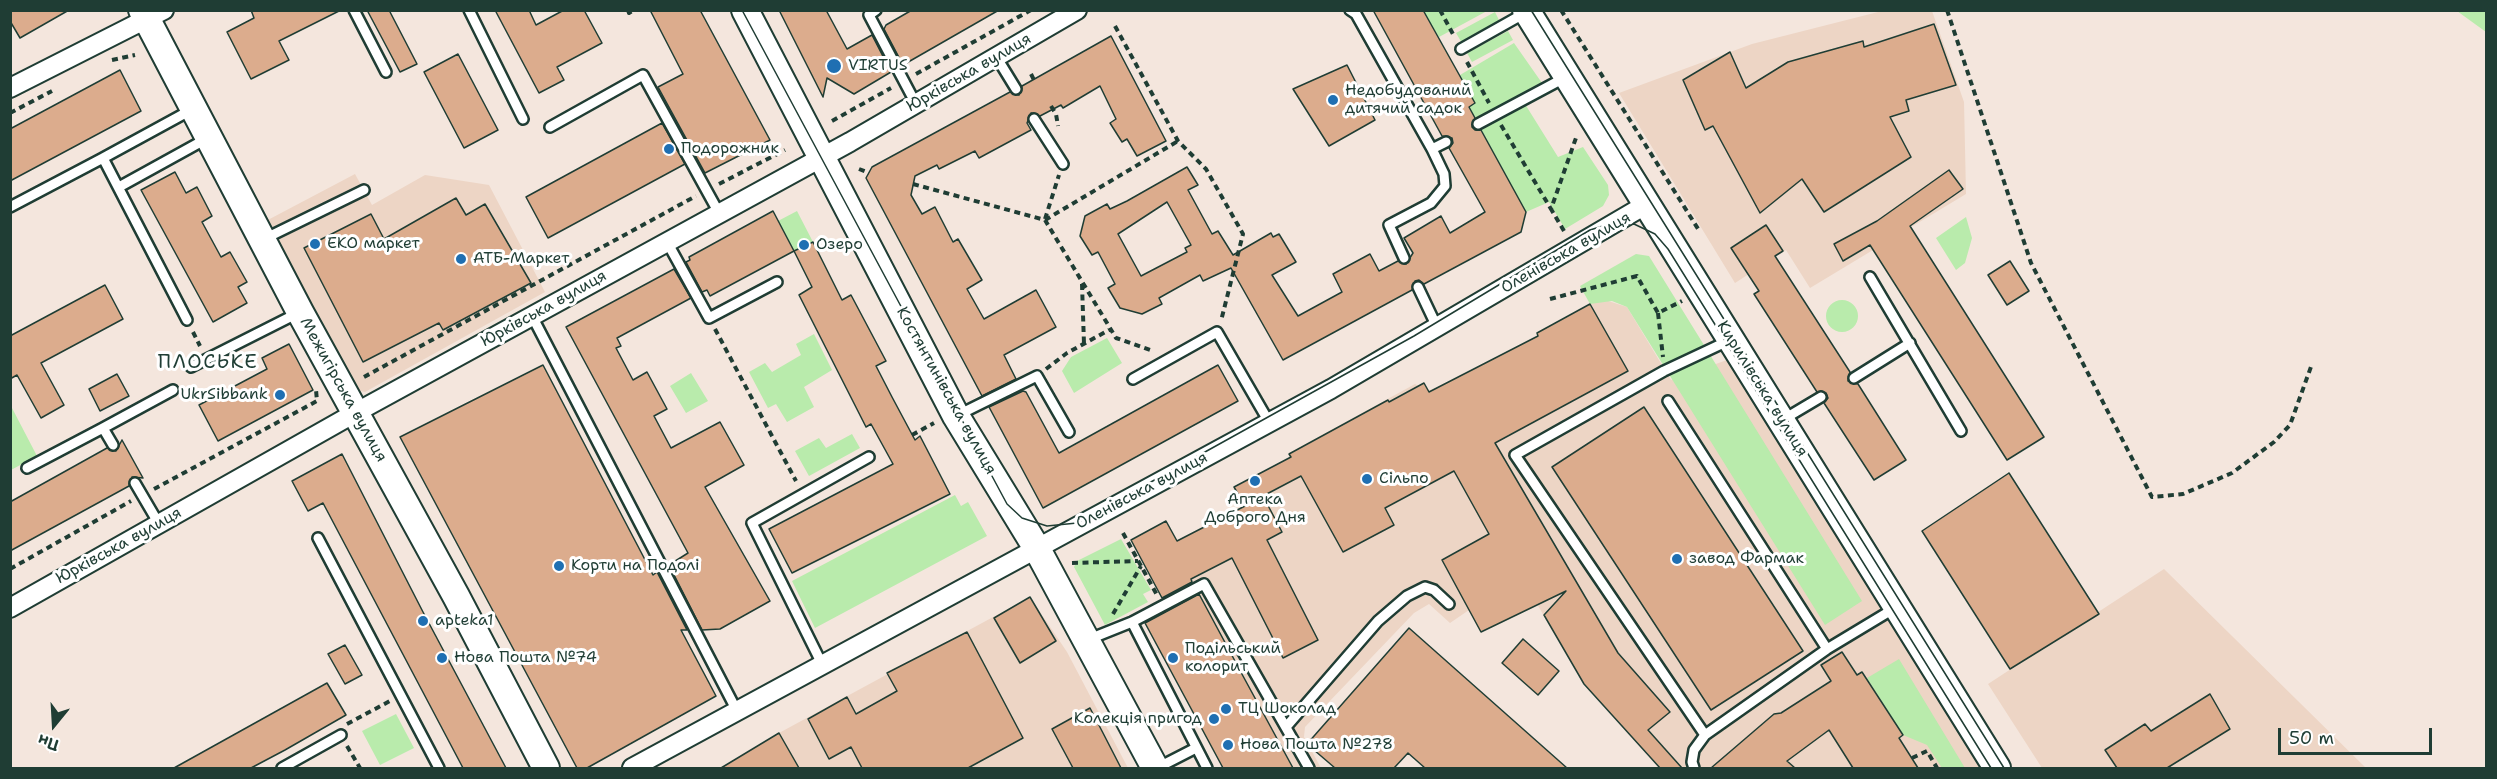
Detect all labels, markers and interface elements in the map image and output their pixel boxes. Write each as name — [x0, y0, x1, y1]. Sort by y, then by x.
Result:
street label: Юрківська вулиця — [903, 30, 1035, 116]
place label: VIRTUS — [848, 56, 908, 76]
marker: VIRTUS — [825, 57, 843, 75]
place label: Недобудований дитячий садок — [1345, 81, 1471, 119]
marker: Недобудований дитячий садок — [1326, 93, 1340, 107]
place label: Подорожник — [681, 139, 779, 159]
marker: Подорожник — [662, 142, 676, 156]
street label: Оленівська вулиця — [1498, 208, 1634, 298]
place label: ЕКО маркет — [327, 234, 420, 254]
place label: Озеро — [816, 235, 863, 255]
marker: ЕКО маркет — [308, 237, 322, 251]
marker: Озеро — [797, 238, 811, 252]
place label: АТБ-Маркет — [473, 249, 569, 269]
marker: АТБ-Маркет — [454, 252, 468, 266]
street label: Юрківська вулиця — [478, 267, 610, 351]
street label: Костянтинівська вулиця — [892, 304, 1000, 478]
street label: Межигірська вулиця — [295, 314, 391, 466]
street label: Кирилівська вулиця — [1712, 318, 1812, 460]
district label: ПЛОСЬКЕ — [158, 351, 258, 375]
place label: UkrSibbank — [180, 385, 268, 405]
marker: UkrSibbank — [273, 388, 287, 402]
street label: Оленівська вулиця — [1073, 448, 1211, 534]
place label: Сільпо — [1379, 469, 1429, 489]
marker: Сільпо — [1360, 472, 1374, 486]
marker: Аптека Доброго Дня — [1248, 474, 1262, 488]
place label: Аптека Доброго Дня — [1204, 490, 1306, 528]
street label: Юрківська вулиця — [53, 504, 185, 588]
place label: завод Фармак — [1689, 549, 1804, 569]
marker: завод Фармак — [1670, 552, 1684, 566]
place label: Корти на Подолі — [571, 556, 700, 576]
marker: Корти на Подолі — [552, 559, 566, 573]
place label: apteka1 — [435, 611, 494, 631]
marker: apteka1 — [416, 614, 430, 628]
place label: Подільський колорит — [1185, 639, 1281, 677]
place label: Нова Пошта №74 — [454, 648, 597, 668]
marker: Нова Пошта №74 — [435, 651, 449, 665]
marker: Подільський колорит — [1166, 651, 1180, 665]
north arrow — [24, 695, 84, 755]
place label: ТЦ Шоколад — [1238, 699, 1336, 719]
marker: ТЦ Шоколад — [1219, 702, 1233, 716]
place label: Колекція пригод — [1074, 709, 1202, 729]
marker: Колекція пригод — [1207, 712, 1221, 726]
scale bar — [2281, 716, 2436, 754]
text: 50 m — [2289, 726, 2334, 750]
text: Пн — [35, 729, 62, 756]
place label: Нова Пошта №278 — [1240, 735, 1393, 755]
marker: Нова Пошта №278 — [1221, 738, 1235, 752]

